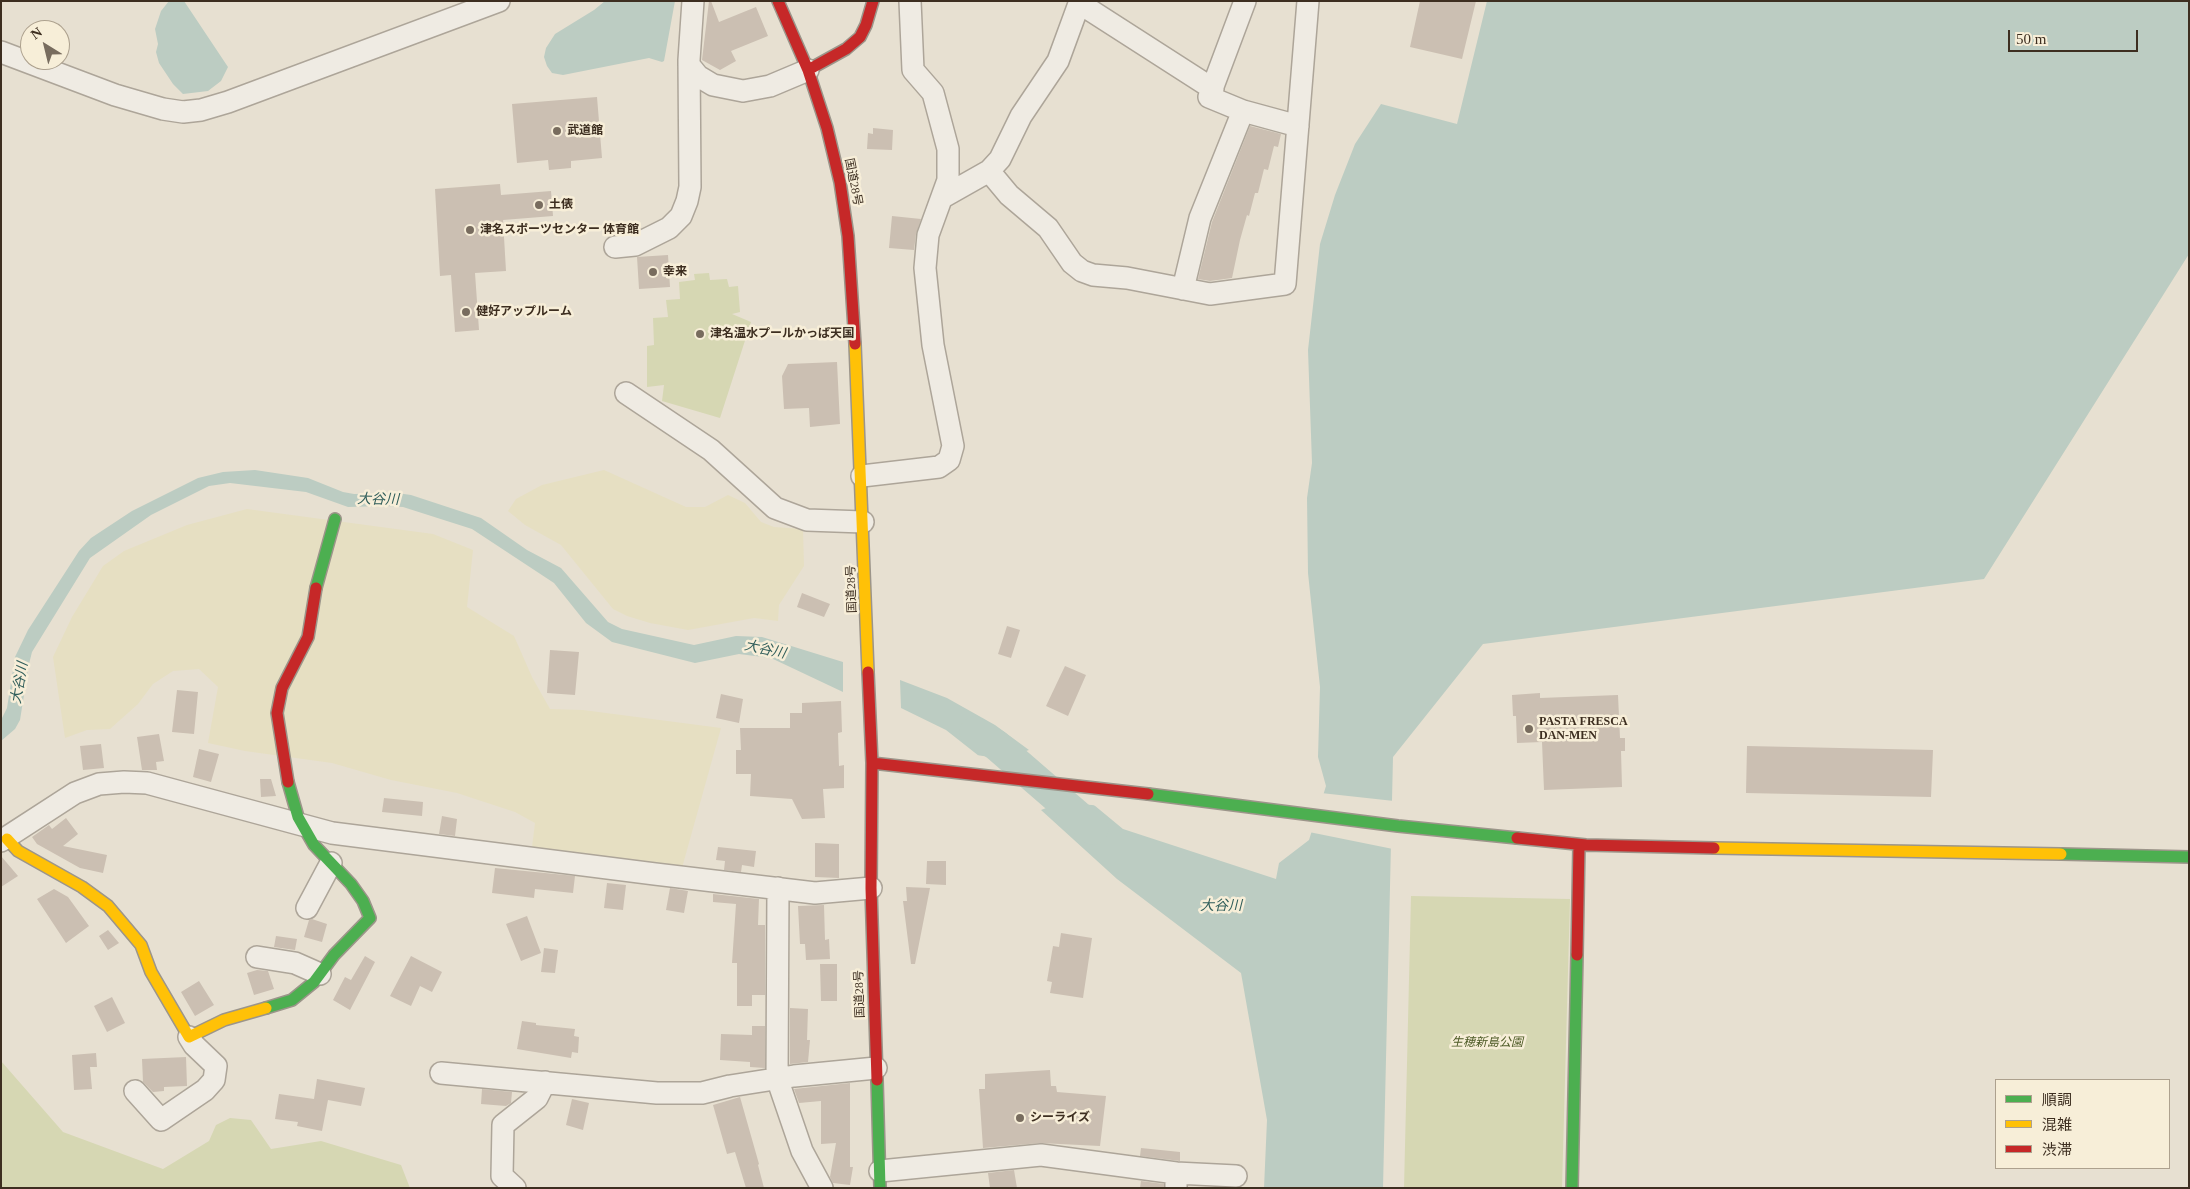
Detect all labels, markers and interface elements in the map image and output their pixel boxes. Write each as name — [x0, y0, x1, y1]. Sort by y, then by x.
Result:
north arrow — [20, 20, 70, 70]
scale bar — [2010, 20, 2140, 52]
text: N — [28, 24, 45, 42]
text: 50 m — [2016, 31, 2046, 47]
place label: 武道館 — [567, 124, 603, 138]
marker: 武道館 — [551, 125, 563, 137]
street label: 国道28号 — [841, 157, 865, 207]
place label: 土俵 — [549, 198, 573, 212]
marker: 土俵 — [533, 199, 545, 211]
place label: 津名スポーツセンター 体育館 — [480, 223, 639, 237]
marker: 津名スポーツセンター 体育館 — [464, 224, 476, 236]
place label: 幸来 — [663, 265, 687, 279]
marker: 幸来 — [647, 266, 659, 278]
place label: 健好アップルーム — [476, 305, 572, 319]
marker: 健好アップルーム — [460, 306, 472, 318]
place label: 津名温水プールかっぱ天国 — [710, 327, 854, 341]
marker: 津名温水プールかっぱ天国 — [694, 328, 706, 340]
water label: 大谷川 — [357, 491, 399, 509]
street label: 国道28号 — [844, 565, 860, 613]
water label: 大谷川 — [743, 637, 787, 663]
water label: 大谷川 — [8, 661, 32, 705]
place label: PASTA FRESCA DAN-MEN — [1539, 715, 1628, 743]
marker: PASTA FRESCA DAN-MEN — [1523, 723, 1535, 735]
water label: 大谷川 — [1200, 898, 1242, 914]
street label: 国道28号 — [852, 970, 868, 1018]
park label: 生穂新島公園 — [1451, 1036, 1523, 1050]
legend — [1995, 1079, 2170, 1169]
text: 順調 — [2042, 1092, 2072, 1108]
place label: シーライズ — [1030, 1111, 1090, 1125]
marker: シーライズ — [1014, 1112, 1026, 1124]
text: 混雑 — [2042, 1117, 2072, 1133]
text: 渋滞 — [2042, 1142, 2072, 1158]

